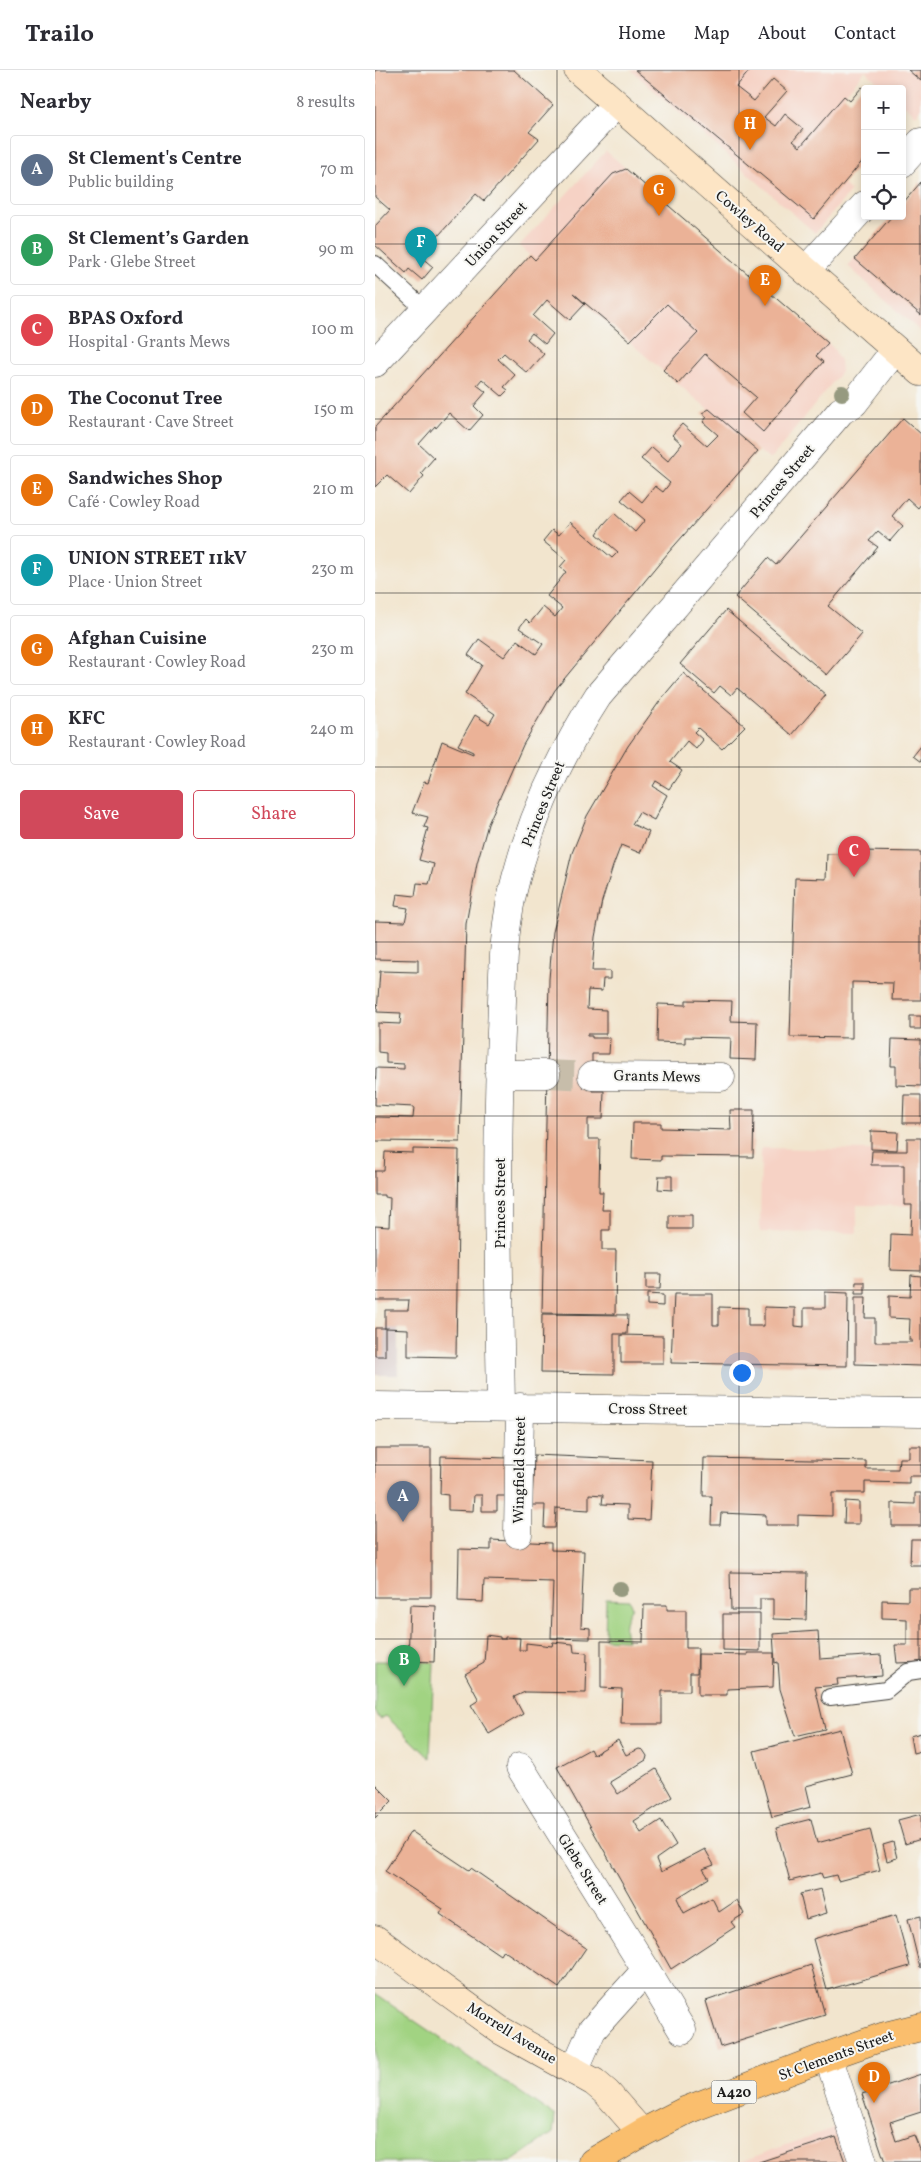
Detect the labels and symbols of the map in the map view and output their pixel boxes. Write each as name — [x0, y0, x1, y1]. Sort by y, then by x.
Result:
pin: H — [734, 109, 766, 150]
pin: G — [643, 175, 675, 216]
street label: Cowley Road — [710, 186, 788, 258]
street label: Union Street — [461, 198, 533, 272]
pin: F — [405, 227, 437, 268]
pin: E — [749, 265, 781, 306]
street label: Princes Street — [746, 440, 820, 524]
street label: Princes Street — [518, 758, 571, 851]
pin: C — [838, 836, 870, 877]
street label: Grants Mews — [613, 1066, 701, 1089]
street label: Princes Street — [491, 1157, 512, 1249]
your location — [729, 1360, 755, 1386]
street label: Cross Street — [608, 1399, 688, 1422]
street label: Wingfield Street — [509, 1416, 532, 1524]
pin: A — [387, 1481, 419, 1522]
pin: B — [388, 1645, 420, 1686]
street label: Glebe Street — [552, 1830, 612, 1909]
street label: Morrell Avenue — [462, 1998, 560, 2070]
street label: St Clements Street — [776, 2026, 897, 2087]
pin: D — [858, 2062, 890, 2103]
road number: A420 — [711, 2080, 757, 2104]

